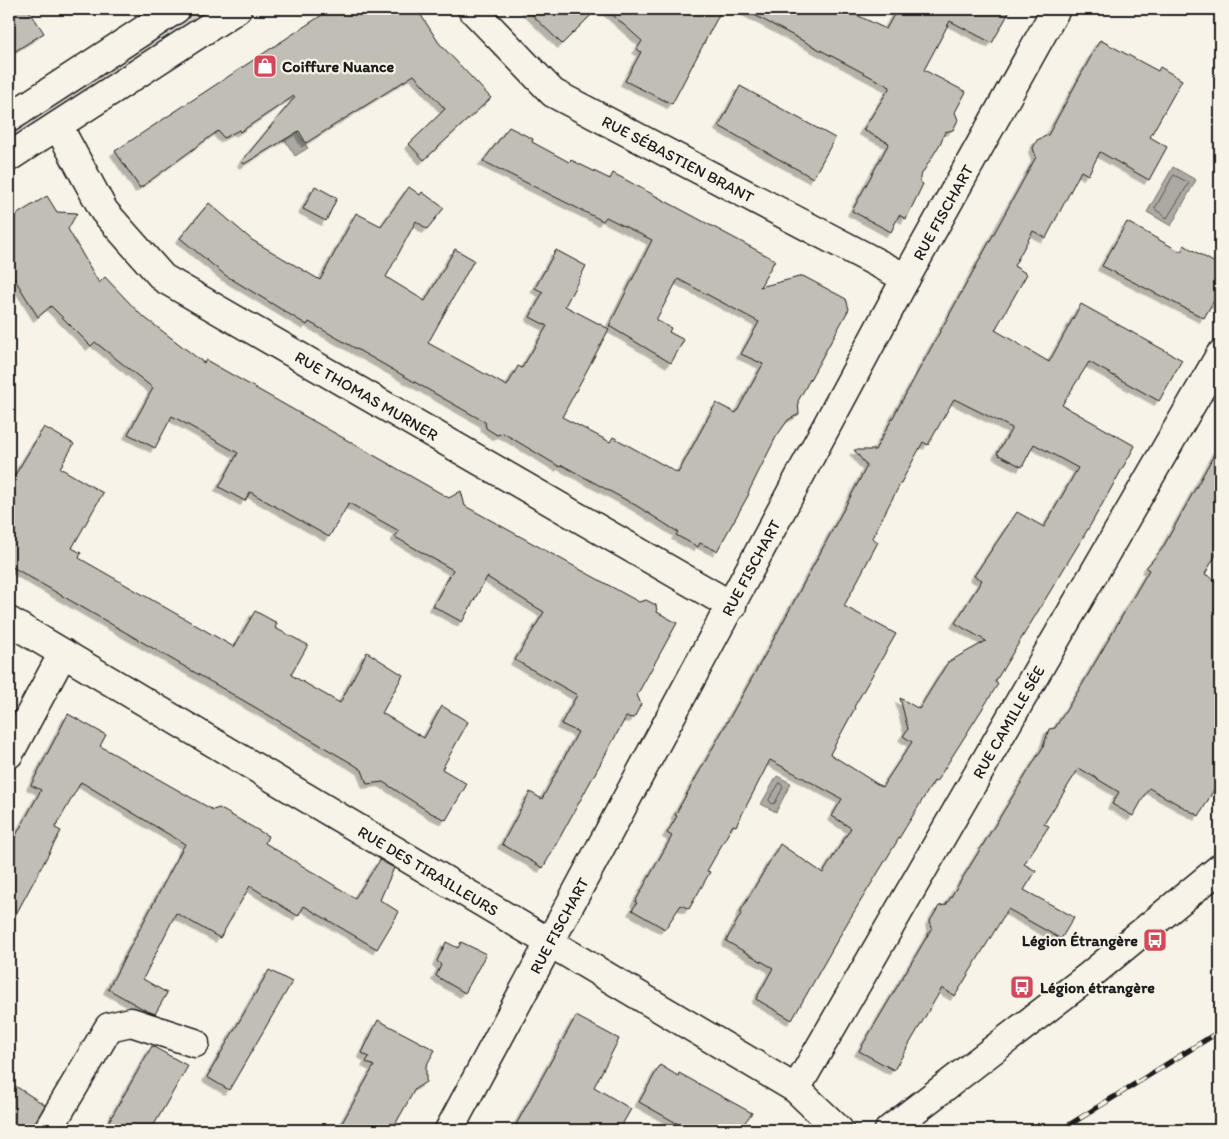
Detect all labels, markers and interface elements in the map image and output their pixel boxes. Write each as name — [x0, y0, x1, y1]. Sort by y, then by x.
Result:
shop icon: Coiffure Nuance — [252, 53, 278, 79]
place label: Coiffure Nuance — [282, 57, 395, 76]
street label: RUE SÉBASTIEN BRANT — [599, 111, 757, 207]
street label: RUE FISCHART — [909, 161, 977, 264]
street label: RUE THOMAS MURNER — [291, 347, 442, 445]
street label: RUE FISCHART — [717, 517, 785, 619]
street label: RUE CAMILLE SÉE — [968, 662, 1049, 782]
street label: RUE DES TIRAILLEURS — [355, 822, 502, 920]
street label: RUE FISCHART — [526, 874, 593, 977]
bus stop icon: Légion Étrangère — [1142, 927, 1168, 953]
place label: Légion Étrangère — [1022, 931, 1138, 951]
bus stop icon: Légion étrangère — [1009, 974, 1035, 1000]
place label: Légion étrangère — [1040, 978, 1155, 998]

